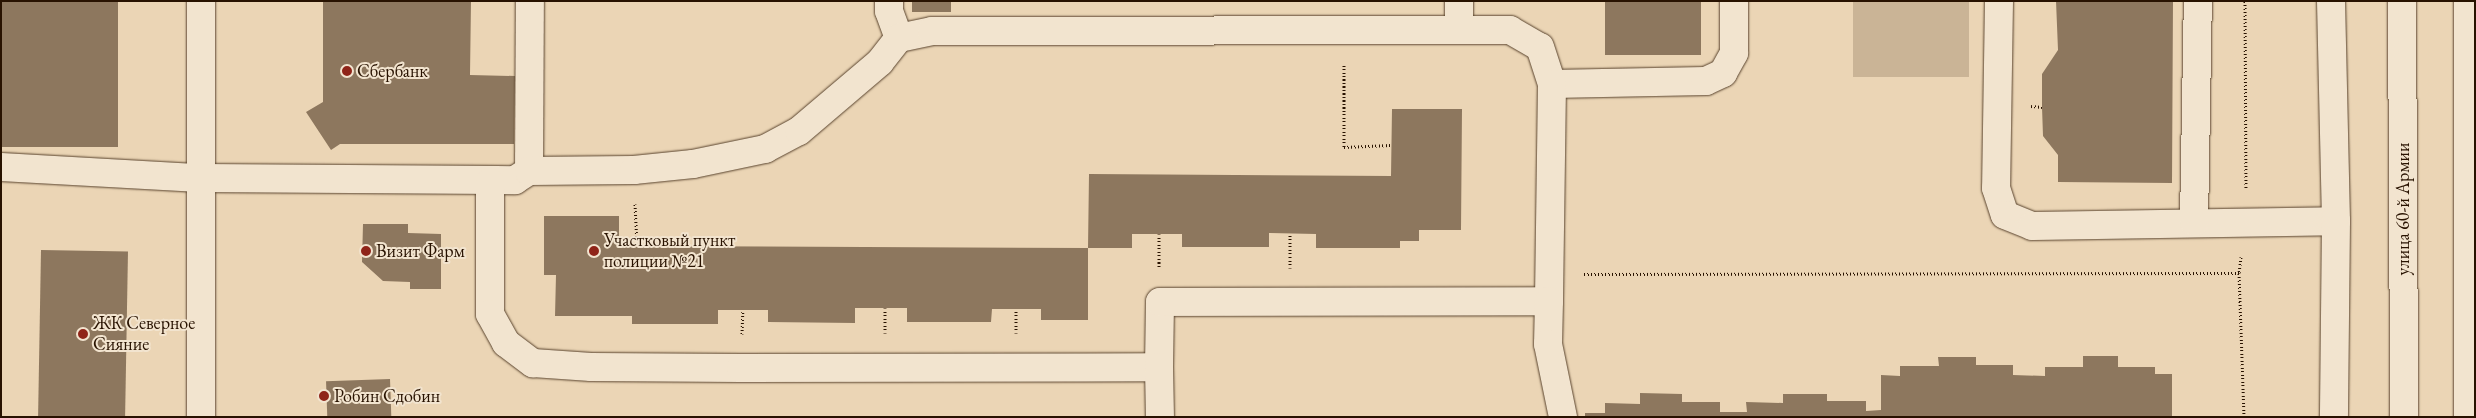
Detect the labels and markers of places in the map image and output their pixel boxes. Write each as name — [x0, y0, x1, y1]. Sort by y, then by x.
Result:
place label: Сбербанк — [357, 60, 428, 82]
marker: Сбербанк — [341, 65, 353, 77]
place label: Участковый пункт полиции №21 — [604, 230, 735, 272]
place label: Визит Фарм — [376, 240, 465, 262]
marker: Визит Фарм — [360, 245, 372, 257]
marker: Участковый пункт полиции №21 — [588, 245, 600, 257]
place label: ЖК Северное Сияние — [93, 313, 195, 356]
marker: ЖК Северное Сияние — [77, 328, 89, 340]
place label: Робин Сдобин — [334, 385, 440, 407]
marker: Робин Сдобин — [318, 390, 330, 402]

